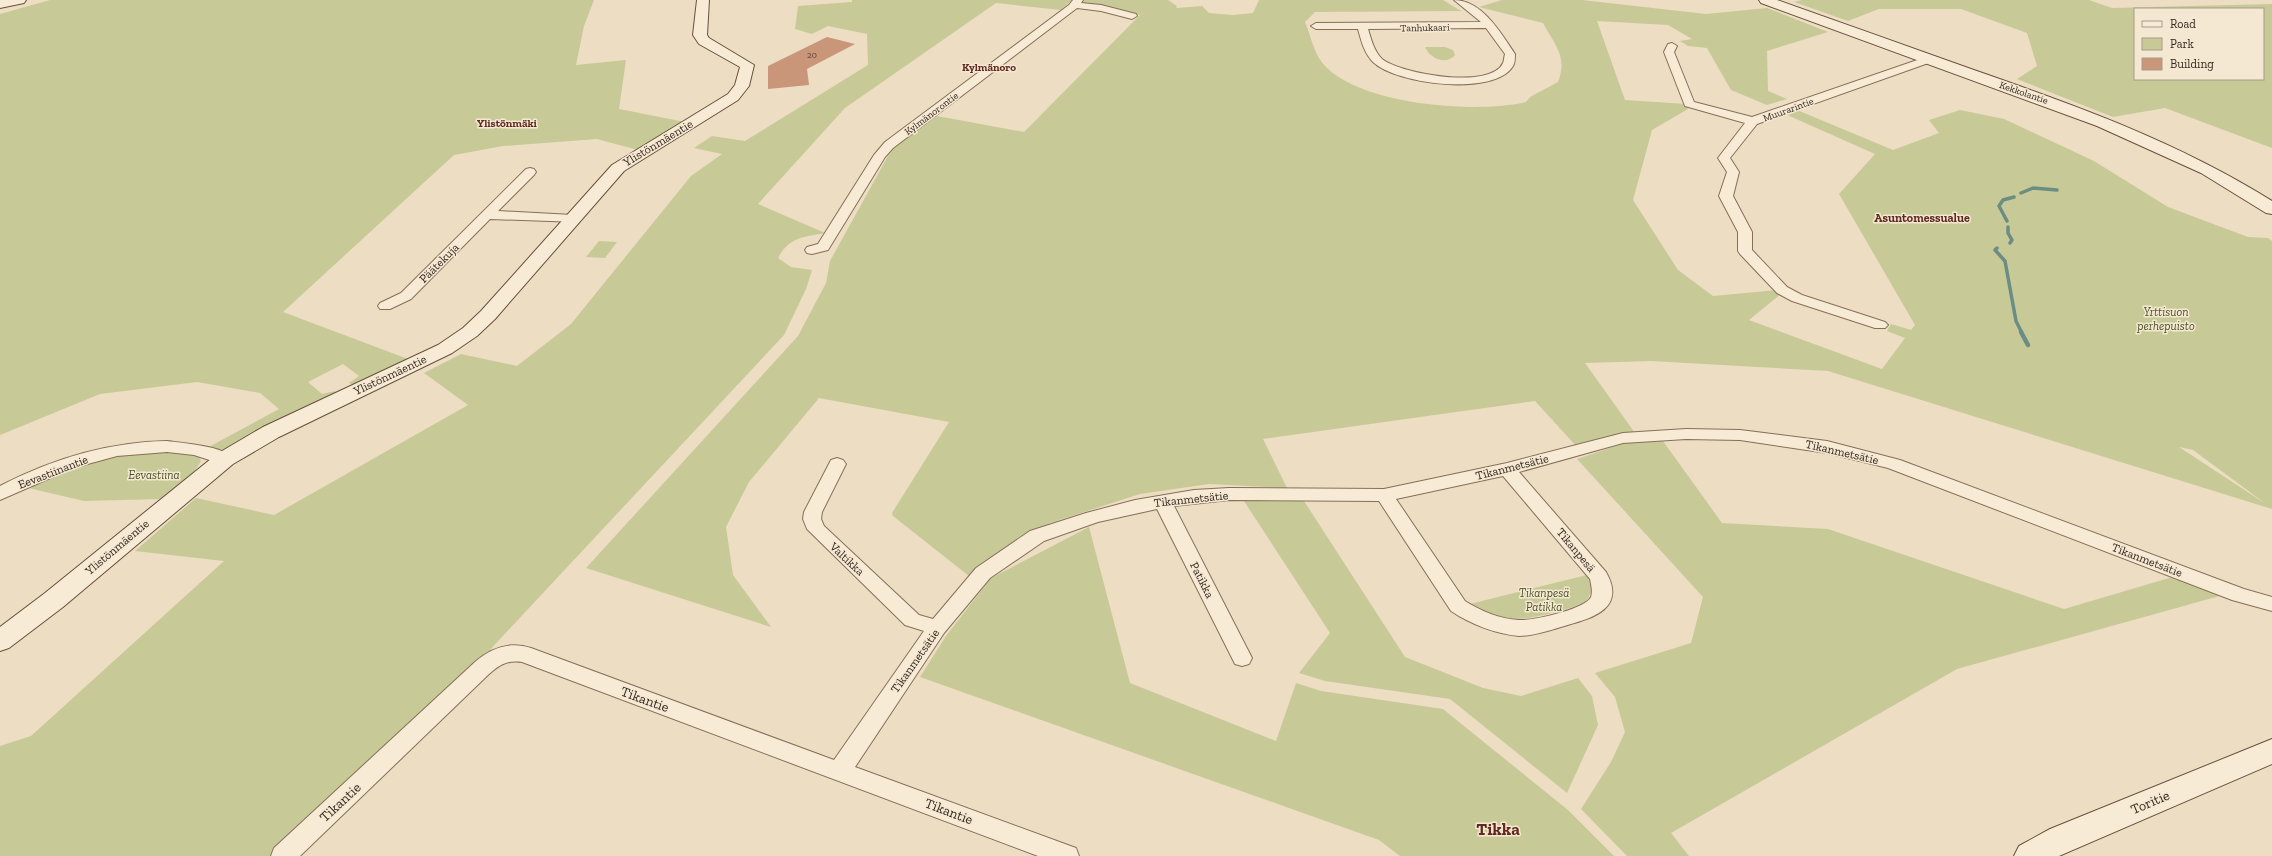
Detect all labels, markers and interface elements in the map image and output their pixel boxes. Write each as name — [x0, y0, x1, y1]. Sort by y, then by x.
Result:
legend — [2134, 8, 2264, 80]
text: Road — [2170, 17, 2196, 31]
street label: Tanhukaari — [1400, 22, 1450, 34]
text: Park — [2170, 37, 2195, 51]
house number: 20 — [807, 50, 817, 60]
text: Building — [2170, 57, 2214, 71]
district label: Kylmänoro — [962, 61, 1016, 74]
street label: Kekkolantie — [1998, 79, 2050, 107]
street label: Kylmänorontie — [902, 90, 961, 138]
street label: Muurarintie — [1761, 95, 1815, 125]
district label: Ylistönmäki — [477, 117, 538, 130]
street label: Ylistönmäentie — [620, 117, 696, 170]
district label: Asuntomessualue — [1874, 211, 1970, 225]
street label: Päätekuja — [416, 240, 463, 286]
park label: Yrttisuon perhepuisto — [2136, 305, 2195, 333]
street label: Ylistönmäentie — [350, 352, 429, 398]
street label: Tikanmetsätie — [1804, 437, 1880, 467]
street label: Tikanmetsätie — [1474, 451, 1550, 483]
street label: Eevastiinantie — [16, 452, 90, 492]
park label: Eevastiina — [128, 468, 180, 482]
street label: Tikanmetsätie — [1153, 488, 1229, 510]
street label: Ylistönmäentie — [82, 516, 152, 578]
street label: Tikanpesä — [1554, 525, 1599, 575]
street label: Valtikka — [826, 539, 867, 579]
street label: Tikanmetsätie — [2110, 540, 2185, 580]
street label: Patikka — [1187, 560, 1217, 601]
park label: Tikanpesä Patikka — [1519, 586, 1569, 614]
street label: Tikanmetsätie — [888, 626, 942, 696]
street label: Tikantie — [618, 683, 672, 716]
street label: Tikantie — [316, 779, 365, 826]
street label: Toritie — [2128, 787, 2173, 818]
street label: Tikantie — [922, 795, 976, 829]
district label: Tikka — [1476, 819, 1520, 839]

